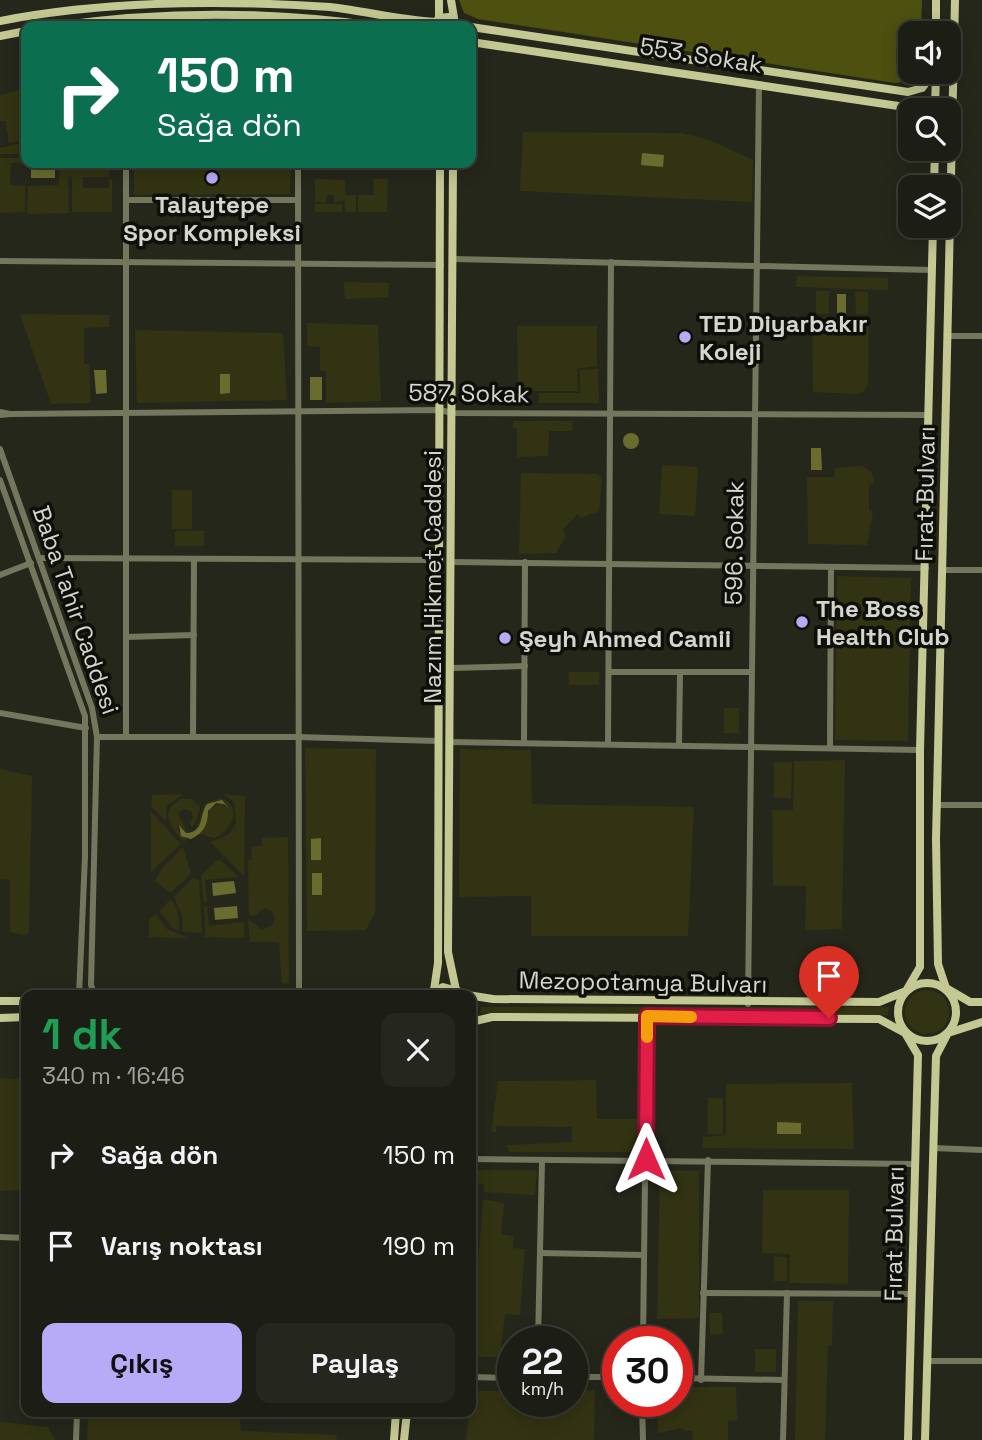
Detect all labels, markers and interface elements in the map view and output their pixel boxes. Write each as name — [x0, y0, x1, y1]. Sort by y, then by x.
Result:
map controls — [898, 21, 961, 238]
button: sound — [898, 21, 961, 84]
street label: 553. Sokak — [638, 30, 765, 80]
text: 150 m — [157, 44, 295, 106]
icon: right — [42, 49, 133, 140]
button: search — [898, 98, 961, 161]
text: Sağa dön — [157, 105, 302, 145]
marker: Talaytepe Spor Kompleksi — [204, 170, 220, 186]
button: layers — [898, 175, 961, 238]
place label: Talaytepe Spor Kompleksi — [123, 189, 301, 248]
place label: TED Diyarbakır Koleji — [699, 308, 868, 367]
marker: TED Diyarbakır Koleji — [677, 329, 693, 345]
street label: 587. Sokak — [408, 376, 530, 410]
street label: Fırat Bulvarı — [908, 426, 942, 562]
street label: Nazım Hikmet Caddesi — [417, 450, 448, 704]
street label: 596. Sokak — [717, 481, 751, 605]
street label: Baba Tahir Caddesi — [26, 502, 126, 718]
place label: The Boss Health Club — [816, 593, 950, 652]
marker: The Boss Health Club — [794, 614, 810, 630]
place label: Şeyh Ahmed Camii — [519, 623, 731, 654]
marker: Şeyh Ahmed Camii — [497, 630, 513, 646]
pin — [799, 946, 859, 1018]
icon: arrive — [810, 957, 848, 995]
street label: Mezopotamya Bulvarı — [518, 964, 768, 1000]
text: 1 dk — [42, 1008, 122, 1061]
button: close — [381, 1013, 455, 1087]
text: 340 m · 16:46 — [42, 1061, 185, 1091]
position arrow — [609, 1122, 683, 1196]
icon: right — [42, 1136, 80, 1174]
text: Sağa dön — [101, 1138, 218, 1172]
text: 150 m — [383, 1138, 455, 1172]
street label: Fırat Bulvarı — [877, 1166, 911, 1302]
icon: arrive — [42, 1227, 80, 1265]
text: Varış noktası — [101, 1229, 263, 1263]
text: 190 m — [383, 1229, 455, 1263]
button: Çıkış — [42, 1323, 242, 1403]
button: Paylaş — [256, 1323, 455, 1403]
speed limit sign: 30 — [602, 1326, 693, 1417]
text: 22 — [522, 1340, 563, 1384]
text: km/h — [521, 1377, 564, 1400]

